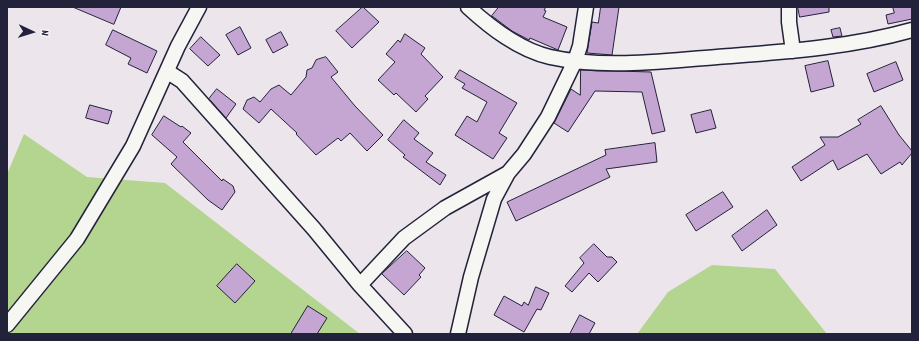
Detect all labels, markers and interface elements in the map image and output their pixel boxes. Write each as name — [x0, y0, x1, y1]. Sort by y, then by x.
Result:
north arrow — [12, 12, 52, 52]
text: N — [36, 30, 52, 36]

